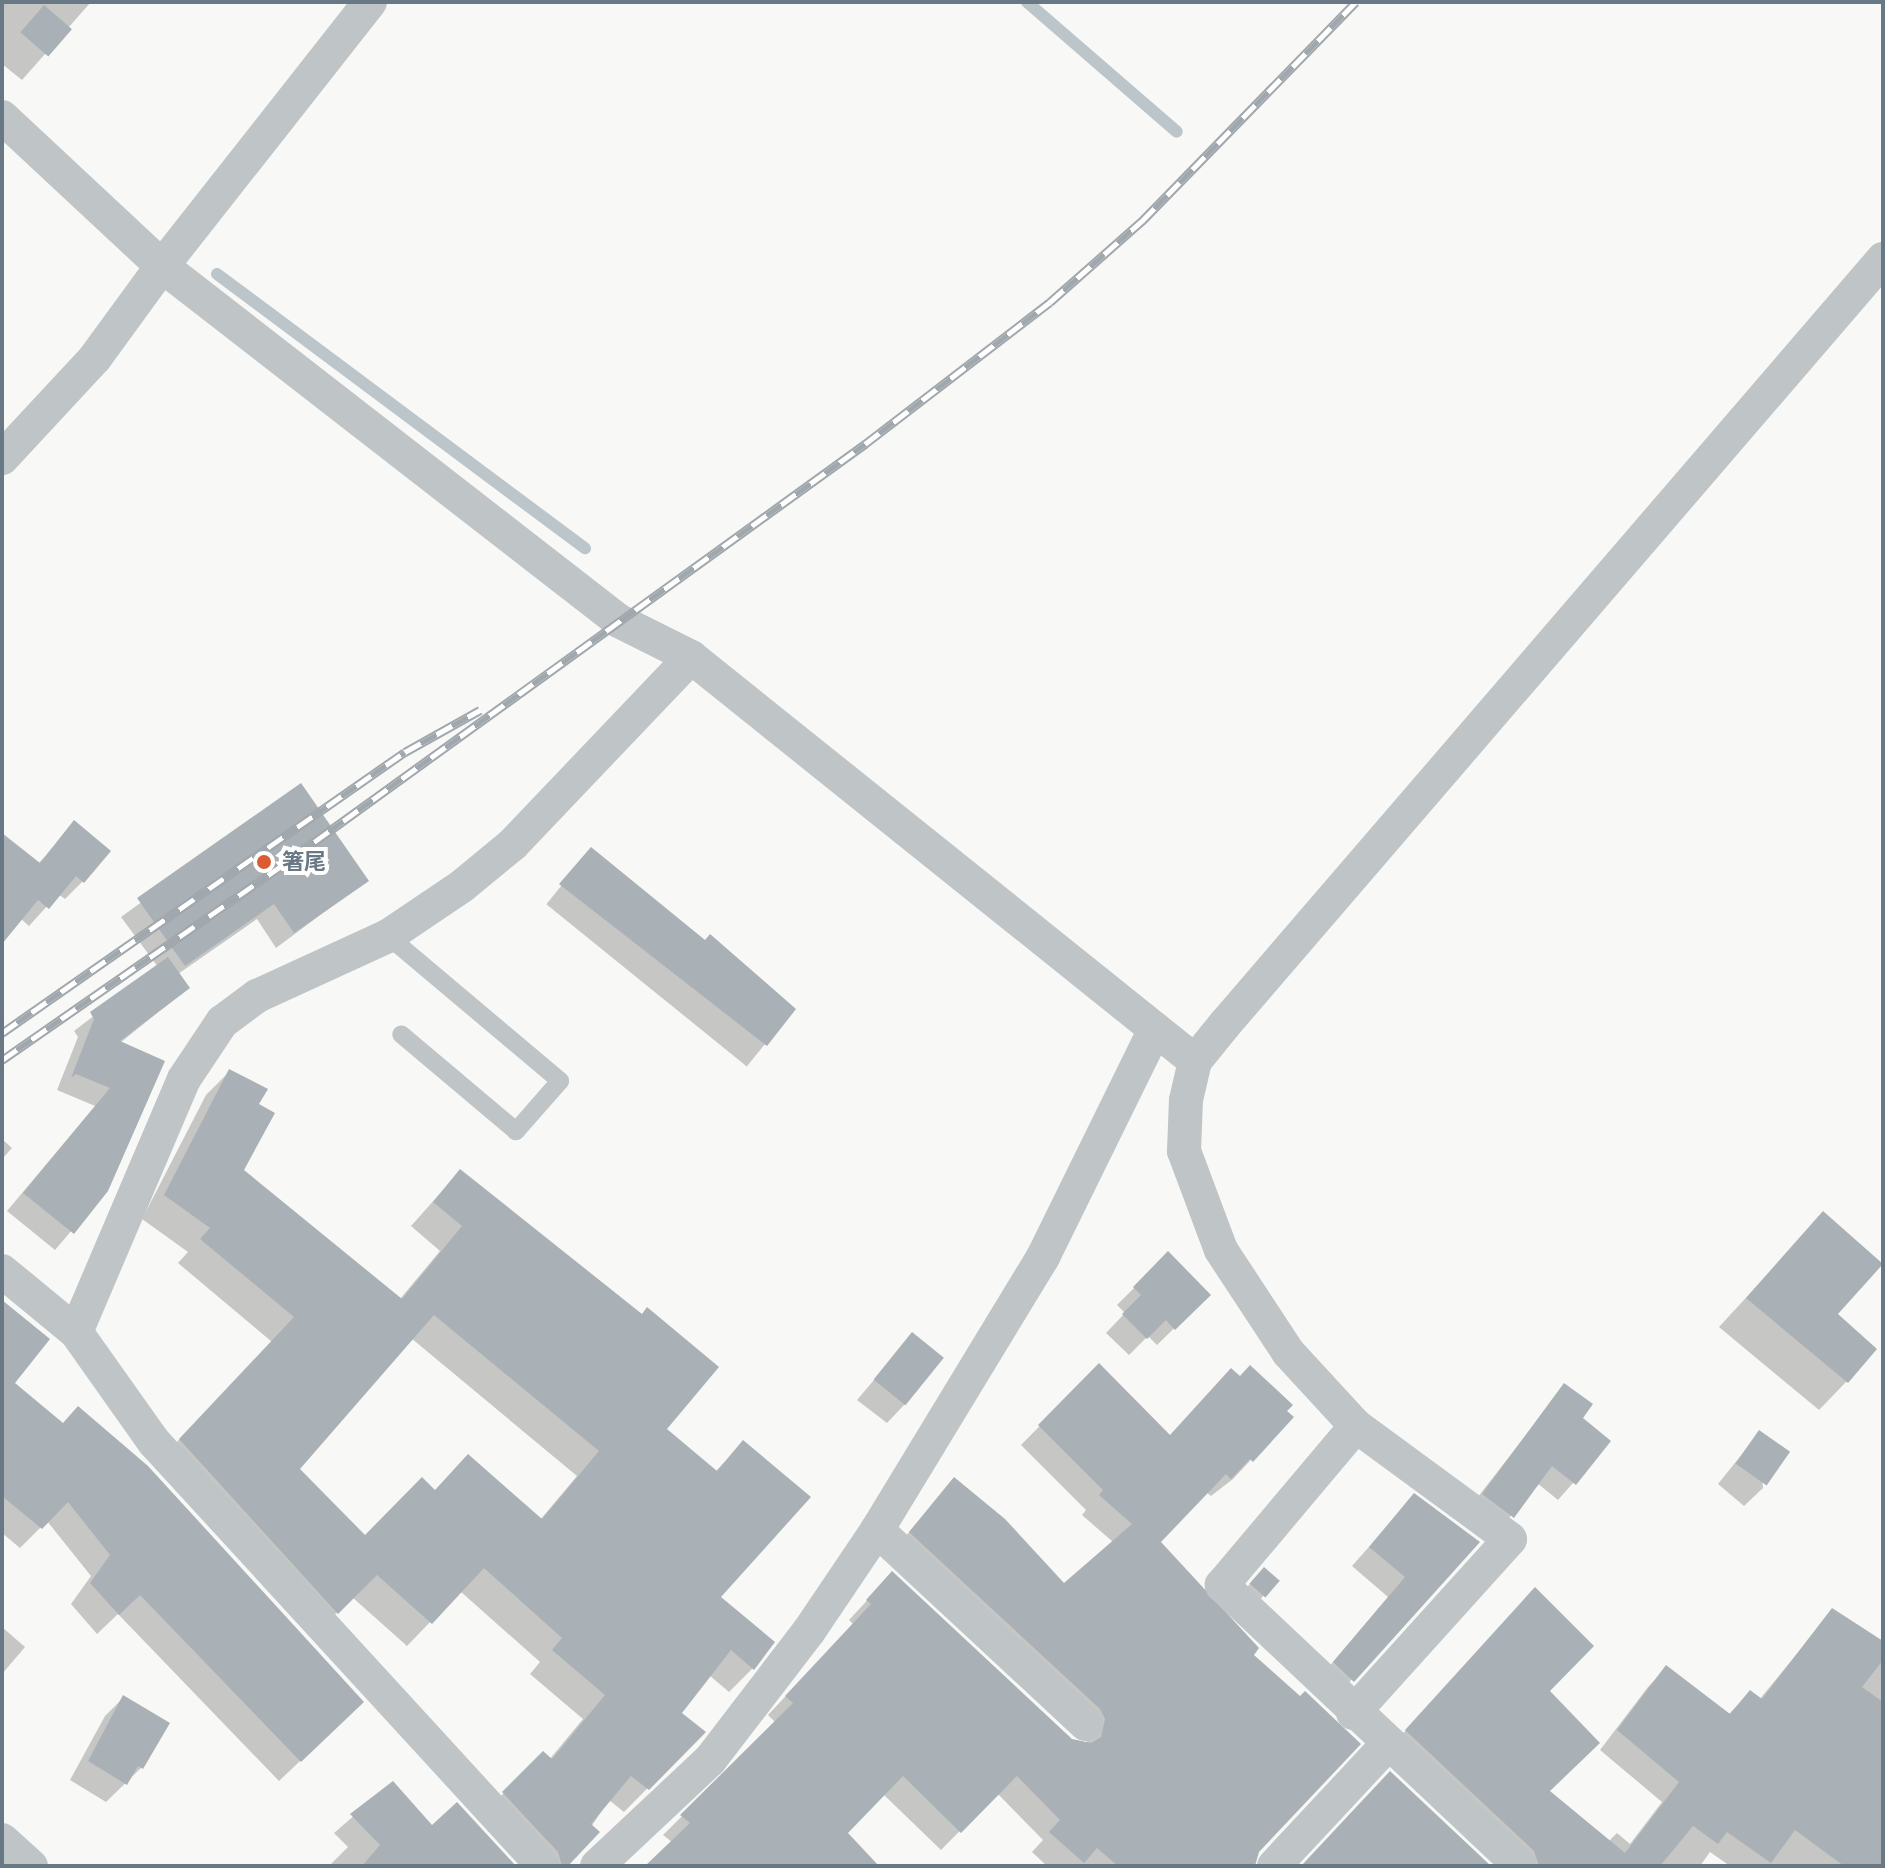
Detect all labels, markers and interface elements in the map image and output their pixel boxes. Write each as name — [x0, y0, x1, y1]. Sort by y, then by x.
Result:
place label: 箸尾 — [282, 849, 326, 875]
marker: 箸尾 — [253, 851, 275, 873]

